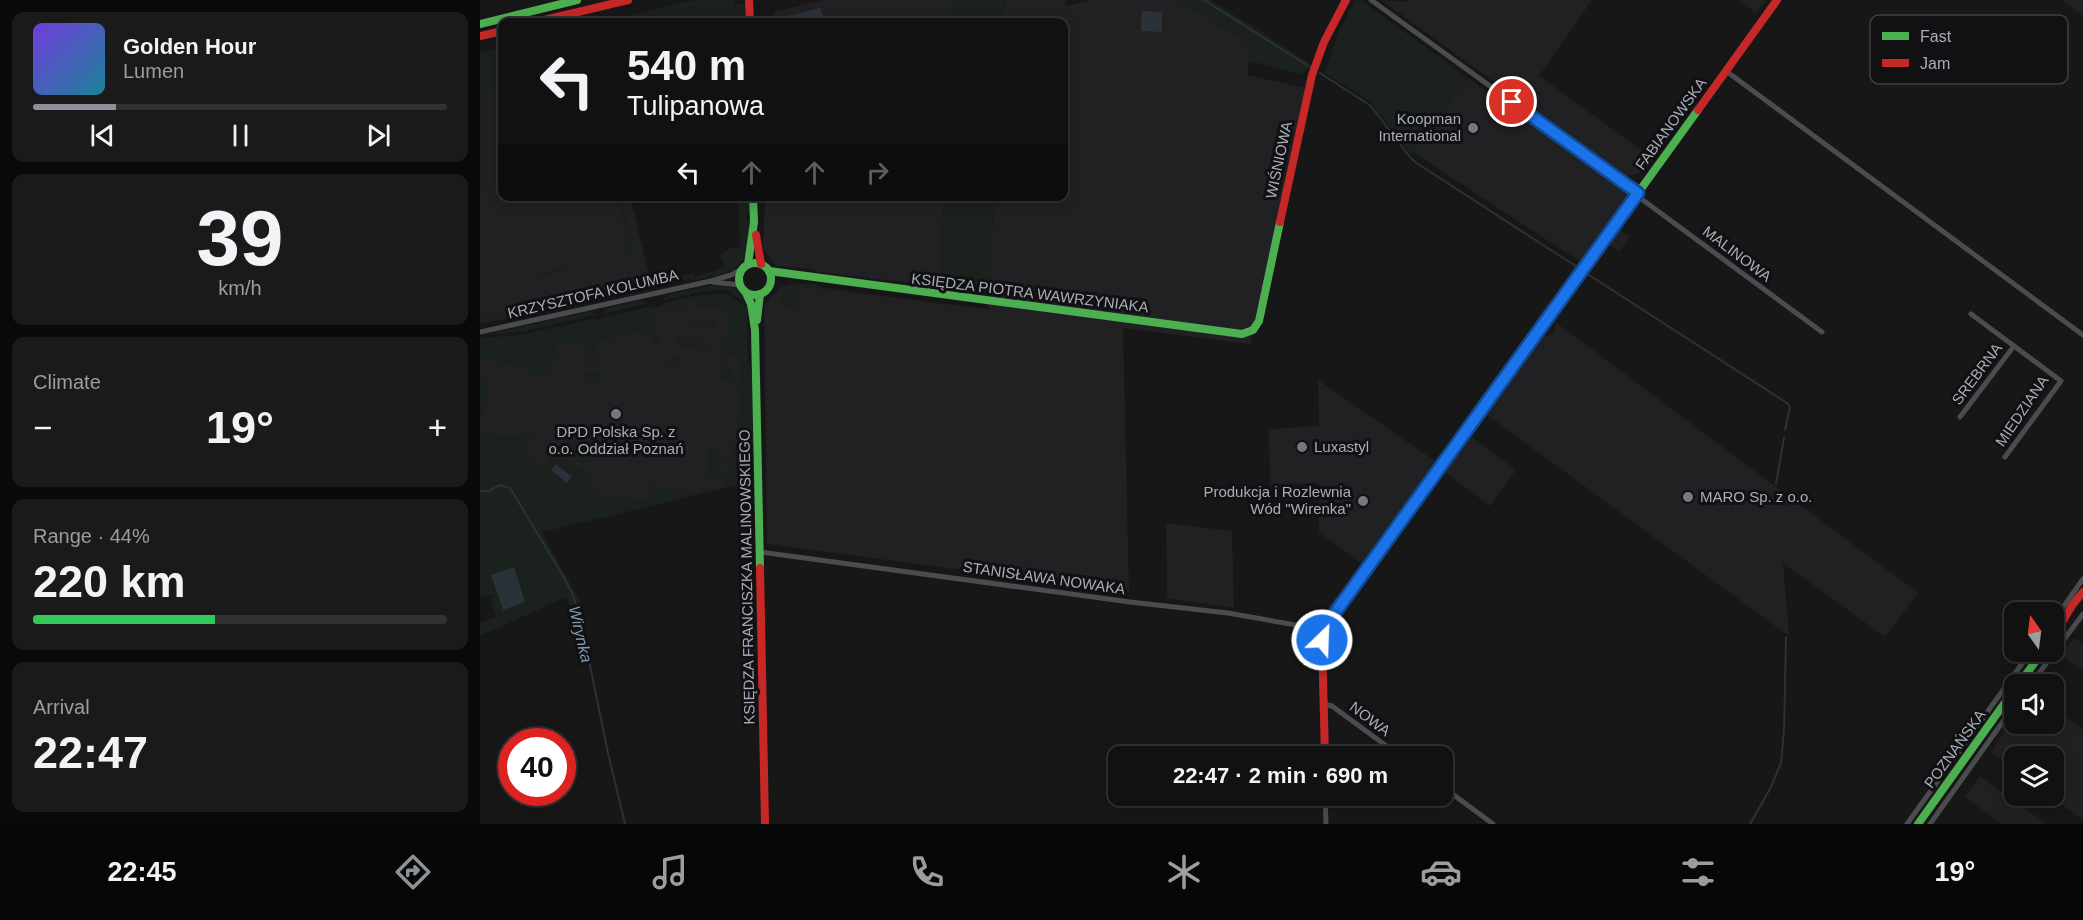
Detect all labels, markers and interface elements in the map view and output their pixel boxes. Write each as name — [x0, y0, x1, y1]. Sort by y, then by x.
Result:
legend — [1870, 15, 2068, 84]
text: Fast — [1920, 28, 1952, 45]
text: Golden Hour — [123, 34, 256, 59]
icon: left — [528, 42, 606, 120]
text: 540 m — [627, 42, 746, 89]
text: Jam — [1920, 55, 1950, 72]
text: Lumen — [123, 60, 184, 82]
street label: FABIANOWSKA — [1632, 75, 1710, 173]
pin — [1486, 76, 1537, 127]
icon: arrive — [1495, 85, 1528, 118]
text: Tulipanowa — [627, 91, 764, 121]
place label: Koopman International — [1378, 110, 1461, 144]
icon: previous — [86, 119, 119, 152]
icon: pause — [224, 119, 257, 152]
icon: next — [362, 119, 395, 152]
street label: WIŚNIOWA — [1262, 120, 1295, 200]
marker: Koopman International — [1466, 121, 1480, 135]
icon: left — [672, 156, 705, 189]
icon: ahead — [735, 156, 768, 189]
icon: ahead — [798, 156, 831, 189]
icon: right — [861, 156, 894, 189]
text: 39 — [197, 194, 283, 282]
street label: MALINOWA — [1700, 222, 1775, 285]
street label: KRZYSZTOFA KOLUMBA — [506, 266, 680, 321]
street label: KSIĘDZA PIOTRA WAWRZYNIAKA — [910, 270, 1150, 315]
text: km/h — [218, 277, 262, 299]
street label: SREBRNA — [1948, 340, 2005, 408]
text: Climate — [33, 371, 101, 393]
street label: MIEDZIANA — [1992, 372, 2051, 449]
text: 19° — [206, 402, 274, 453]
marker: DPD Polska Sp. z o.o. Oddział Poznań — [609, 407, 623, 421]
text: − — [33, 409, 52, 446]
text: + — [428, 409, 447, 446]
place label: DPD Polska Sp. z o.o. Oddział Poznań — [548, 423, 684, 457]
street label: KSIĘDZA FRANCISZKA MALINOWSKIEGO — [735, 429, 758, 725]
place label: Luxastyl — [1314, 438, 1369, 455]
marker: Luxastyl — [1295, 440, 1309, 454]
place label: Produkcja i Rozlewnia Wód "Wirenka" — [1203, 483, 1352, 517]
place label: MARO Sp. z o.o. — [1700, 488, 1813, 505]
marker: MARO Sp. z o.o. — [1681, 490, 1695, 504]
marker: Produkcja i Rozlewnia Wód "Wirenka" — [1356, 494, 1370, 508]
text: Range · 44% — [33, 525, 150, 547]
text: 220 km — [33, 556, 186, 607]
street label: STANISŁAWA NOWAKA — [962, 558, 1126, 597]
north arrow — [2004, 602, 2064, 662]
map controls — [2004, 602, 2064, 806]
water label: Wirynka — [566, 604, 595, 664]
position arrow — [1290, 608, 1354, 672]
button: sound — [2004, 674, 2064, 734]
text: Arrival — [33, 696, 90, 718]
street label: NOWA — [1347, 698, 1394, 739]
street label: POZNAŃSKA — [1921, 706, 1989, 791]
text: 22:47 — [33, 727, 148, 778]
speed limit sign: 40 — [498, 728, 576, 806]
button: layers — [2004, 746, 2064, 806]
text: 22:47 · 2 min · 690 m — [1173, 763, 1388, 788]
icon: directions — [392, 851, 434, 893]
icon: music — [649, 851, 691, 893]
icon: phone — [906, 851, 948, 893]
icon: climate — [1163, 851, 1205, 893]
icon: car — [1420, 851, 1462, 893]
icon: filters — [1677, 851, 1719, 893]
text: 22:45 — [108, 857, 177, 887]
text: 19° — [1935, 857, 1975, 887]

